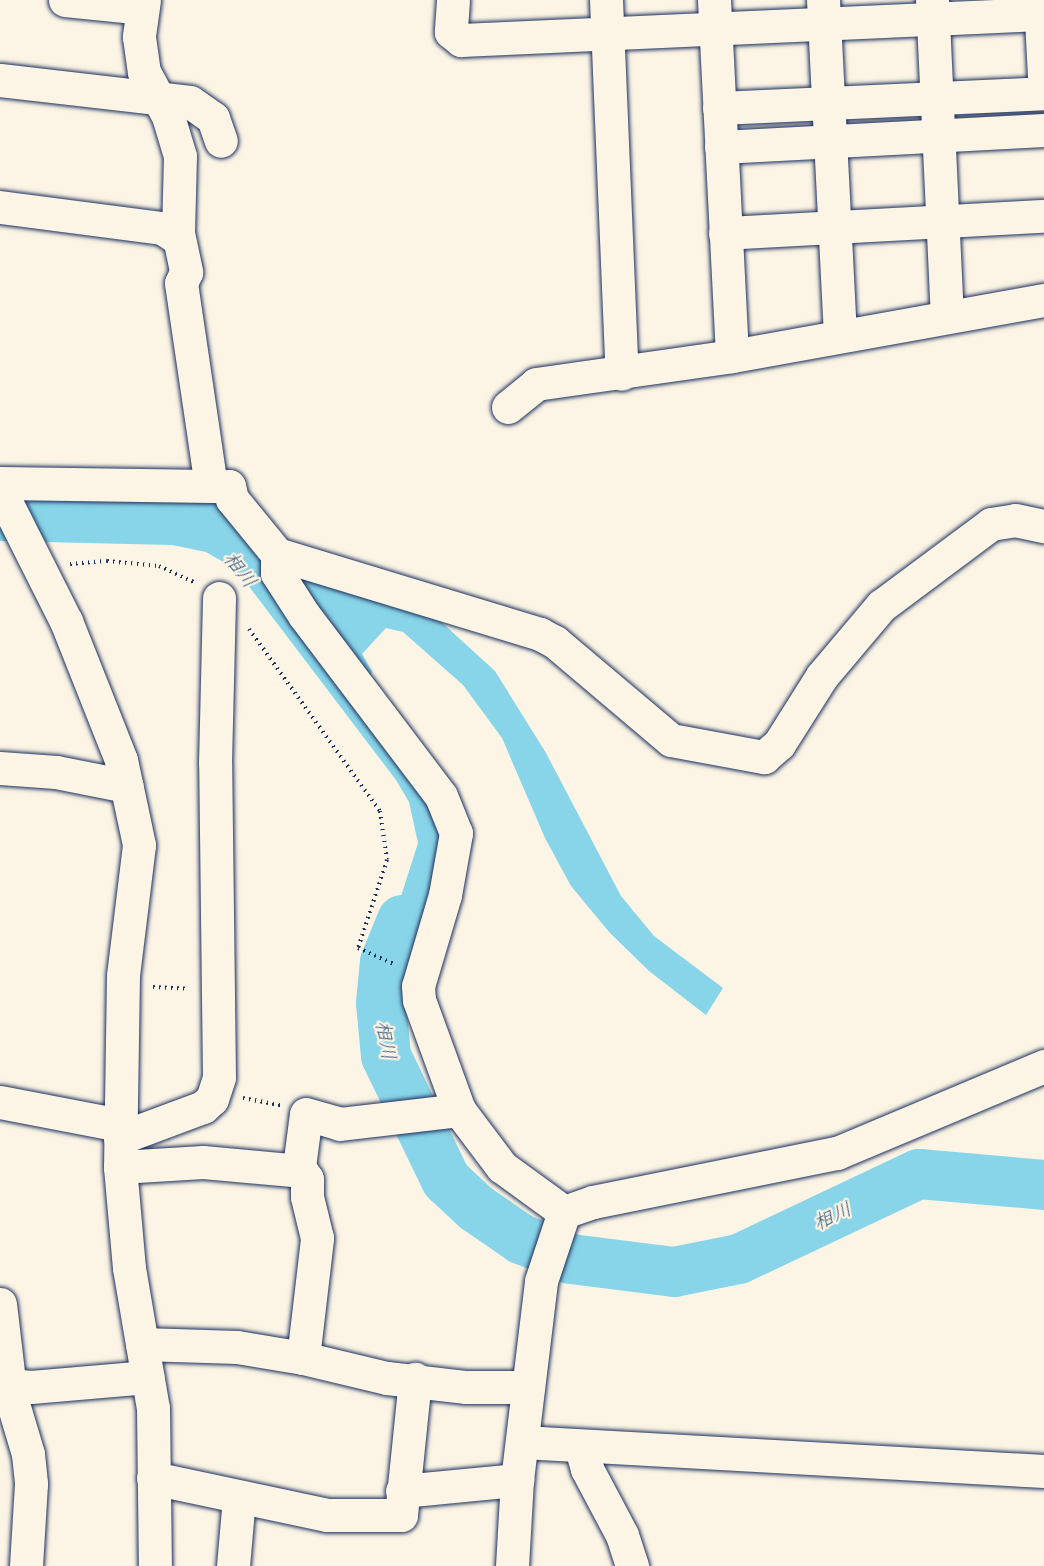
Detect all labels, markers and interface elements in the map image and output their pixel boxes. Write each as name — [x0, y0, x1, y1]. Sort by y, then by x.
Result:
water label: 相川 — [219, 546, 263, 592]
water label: 相川 — [372, 1018, 402, 1062]
water label: 相川 — [809, 1196, 855, 1234]

